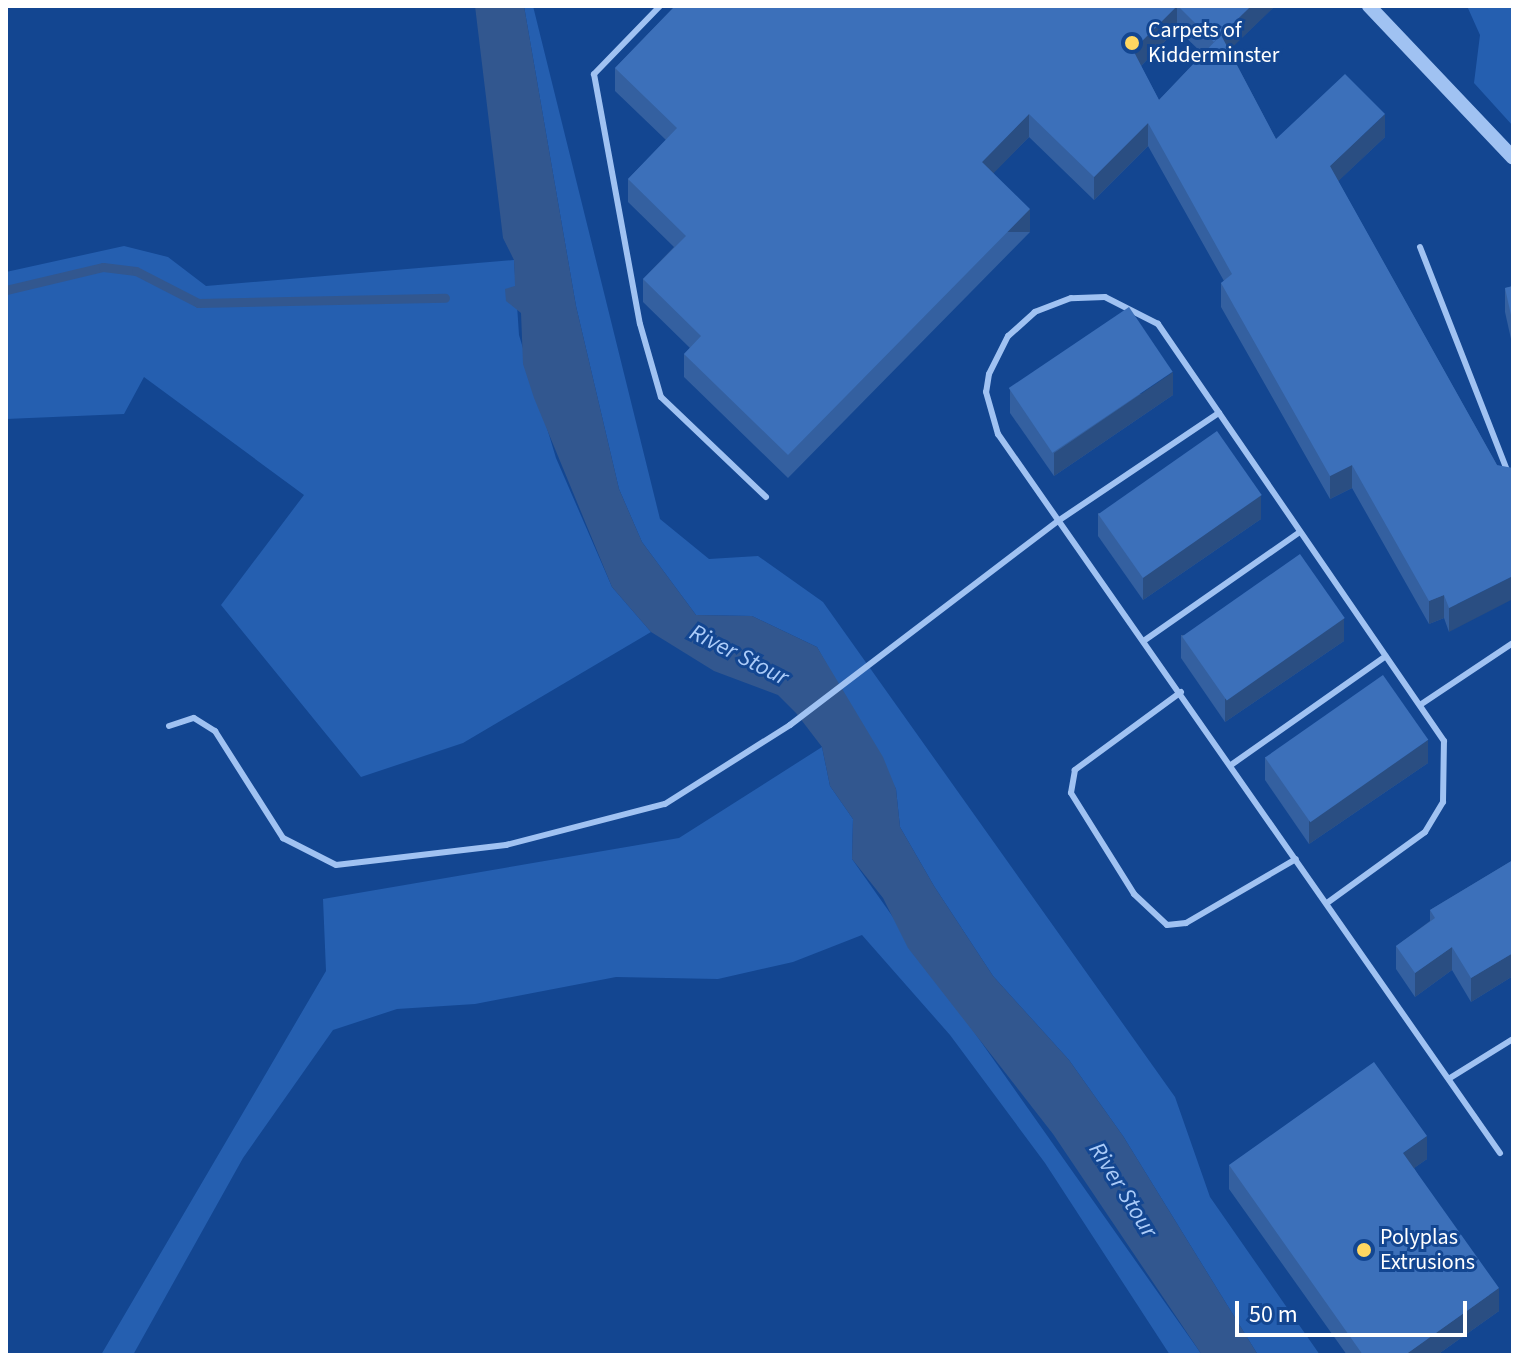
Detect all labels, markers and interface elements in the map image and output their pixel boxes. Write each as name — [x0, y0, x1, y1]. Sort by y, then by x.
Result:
place label: Carpets of Kidderminster — [1148, 17, 1279, 68]
marker: Carpets of Kidderminster — [1123, 34, 1141, 52]
water label: River Stour — [685, 618, 793, 692]
water label: River Stour — [1082, 1137, 1164, 1243]
place label: Polyplas Extrusions — [1380, 1224, 1475, 1276]
marker: Polyplas Extrusions — [1355, 1241, 1373, 1259]
scale bar — [1239, 1285, 1471, 1335]
text: 50 m — [1249, 1297, 1298, 1332]

